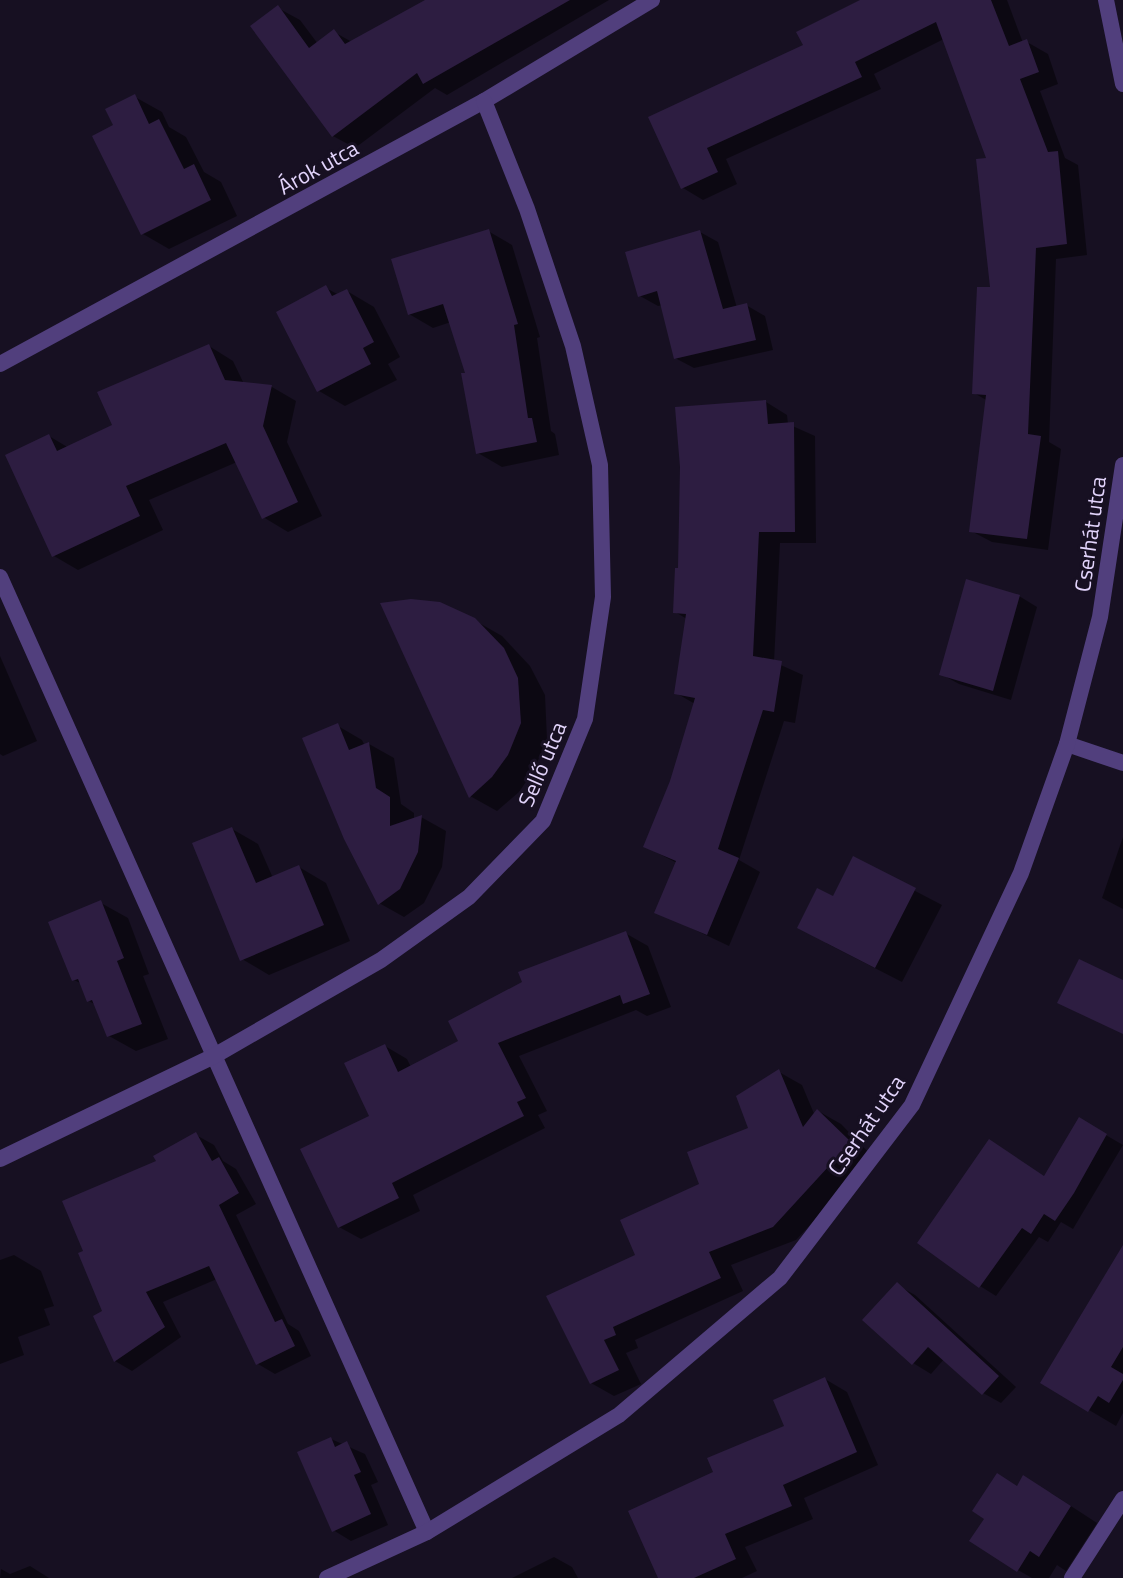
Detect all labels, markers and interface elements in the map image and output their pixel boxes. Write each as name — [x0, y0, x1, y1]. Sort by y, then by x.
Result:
street label: Árok utca — [271, 131, 365, 203]
street label: Cserhát utca — [1065, 474, 1115, 594]
street label: Sellő utca — [509, 716, 575, 812]
street label: Cserhát utca — [819, 1068, 913, 1182]

